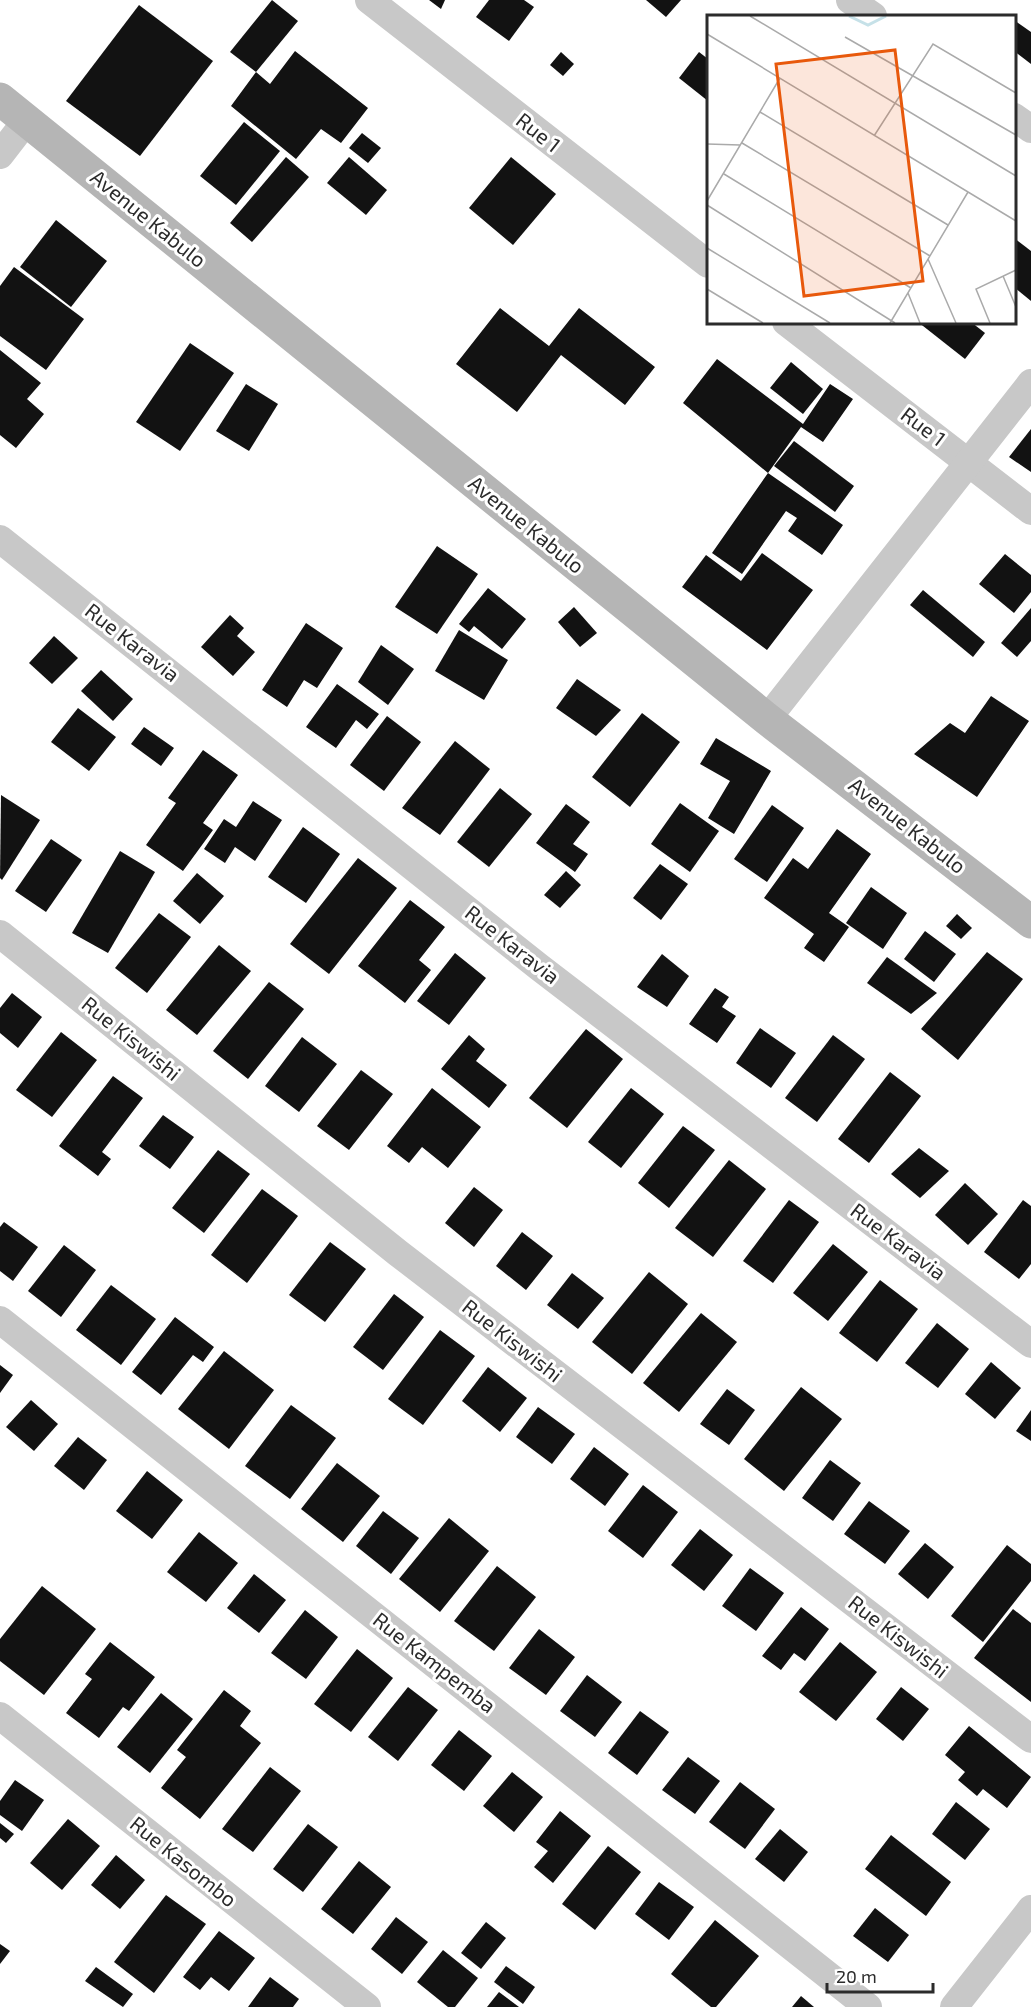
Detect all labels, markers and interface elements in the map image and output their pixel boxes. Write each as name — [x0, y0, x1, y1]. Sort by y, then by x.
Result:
inset map — [707, 15, 1016, 324]
street label: Rue 1 — [512, 107, 566, 157]
street label: Avenue Kabulo — [86, 164, 212, 272]
street label: Rue 1 — [897, 401, 951, 451]
street label: Avenue Kabulo — [464, 470, 590, 578]
street label: Rue Karavia — [81, 597, 185, 686]
street label: Avenue Kabulo — [845, 772, 971, 878]
street label: Rue Karavia — [461, 899, 565, 988]
street label: Rue Kiswishi — [78, 990, 186, 1085]
street label: Rue Karavia — [846, 1197, 951, 1285]
street label: Rue Kiswishi — [458, 1293, 568, 1387]
street label: Rue Kiswishi — [844, 1589, 954, 1683]
street label: Rue Kampemba — [369, 1606, 501, 1717]
street label: Rue Kasombo — [126, 1810, 242, 1911]
scale bar — [827, 1956, 934, 1994]
text: 20 m — [836, 1965, 877, 1987]

